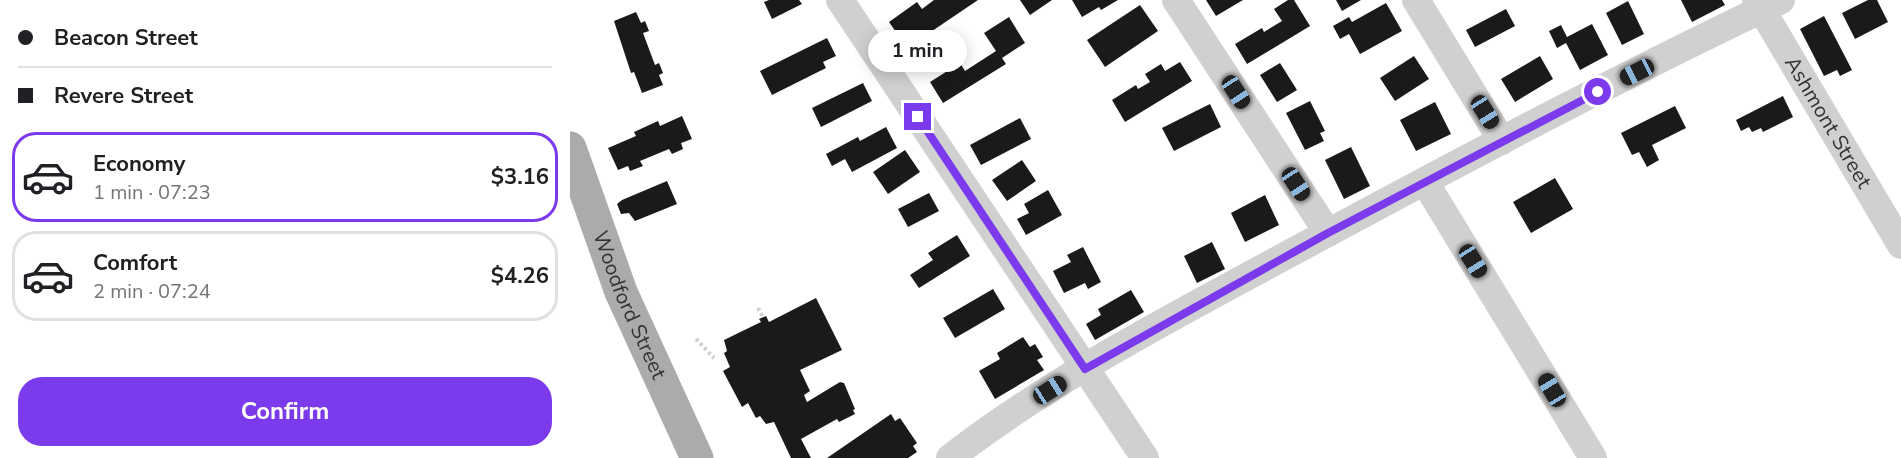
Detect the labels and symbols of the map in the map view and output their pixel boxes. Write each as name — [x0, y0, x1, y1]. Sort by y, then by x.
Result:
callout: 1 min — [868, 30, 968, 72]
street label: Ashmont Street — [1778, 51, 1879, 194]
car — [1617, 56, 1657, 88]
car — [1219, 72, 1253, 112]
route start — [1584, 78, 1611, 105]
car — [1468, 92, 1502, 132]
route end — [904, 103, 931, 130]
car — [1279, 164, 1313, 204]
street label: Woodford Street — [586, 227, 673, 384]
car — [1456, 241, 1490, 281]
car — [1535, 370, 1569, 410]
car — [1030, 373, 1070, 407]

